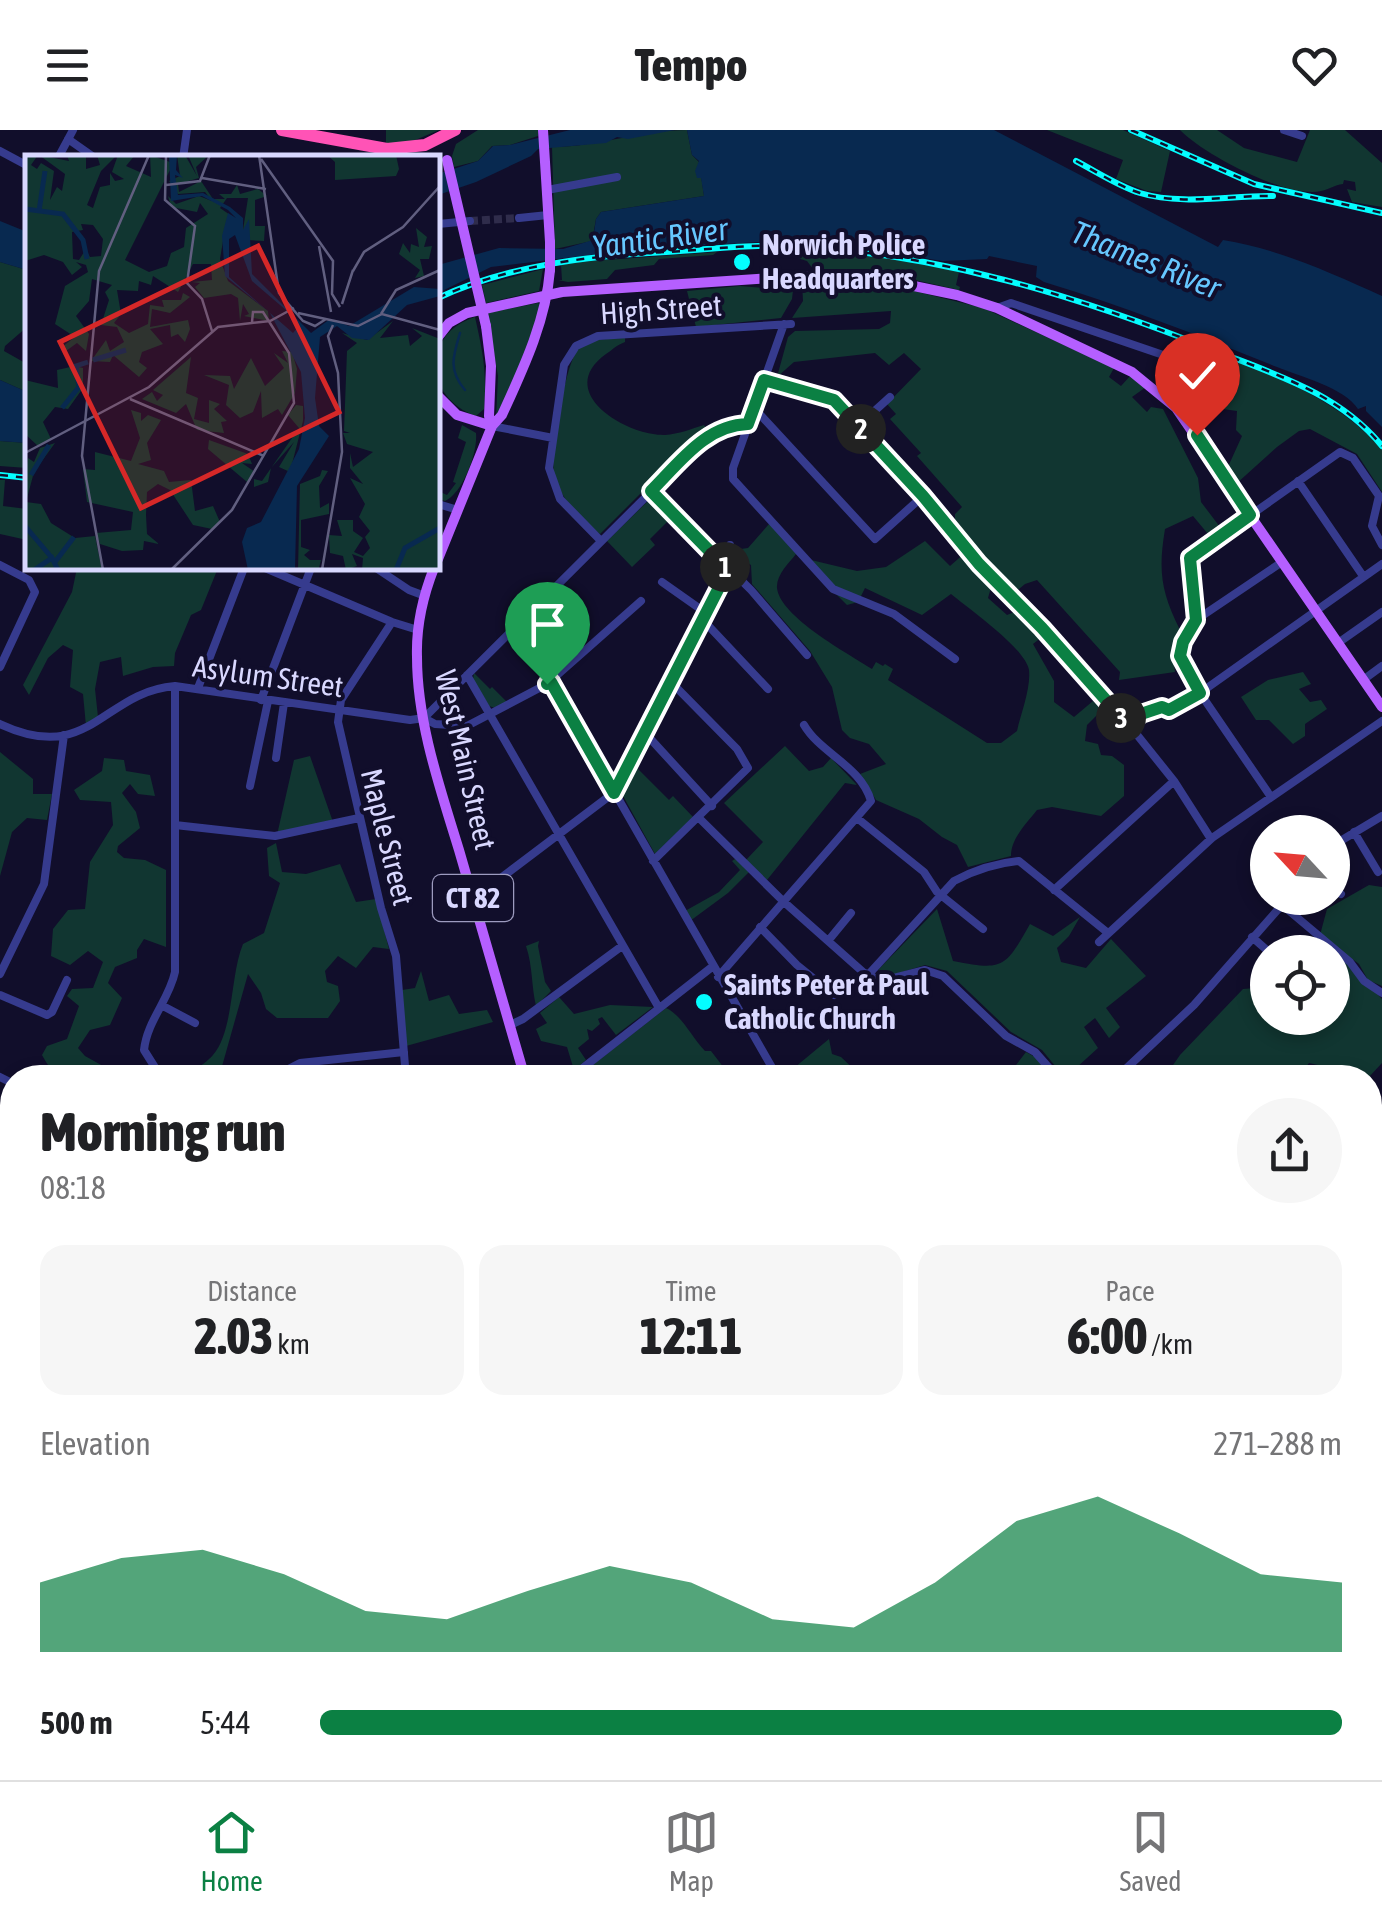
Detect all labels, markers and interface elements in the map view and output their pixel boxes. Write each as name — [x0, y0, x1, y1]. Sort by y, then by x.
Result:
icon: menu — [40, 38, 95, 93]
icon: heart — [1287, 38, 1342, 93]
text: Tempo — [635, 39, 747, 91]
inset map — [25, 155, 440, 570]
water label: Yantic River — [590, 210, 731, 265]
water label: Thames River — [1066, 213, 1227, 307]
place label: Norwich Police Headquarters — [762, 227, 925, 295]
marker: Norwich Police Headquarters — [731, 251, 753, 273]
street label: High Street — [599, 288, 723, 330]
pin — [1155, 333, 1240, 436]
icon: check — [1170, 348, 1225, 403]
pin: 2 — [836, 404, 886, 454]
text: 2 — [854, 413, 868, 445]
pin: 1 — [700, 542, 750, 592]
text: 1 — [718, 551, 732, 583]
pin — [505, 582, 590, 685]
icon: arrive — [520, 597, 575, 652]
street label: Asylum Street — [191, 649, 346, 703]
street label: West Main Street — [429, 667, 503, 853]
pin: 3 — [1096, 693, 1146, 743]
text: 3 — [1114, 702, 1128, 734]
street label: Maple Street — [355, 765, 421, 909]
north arrow — [1250, 815, 1350, 915]
map controls — [1250, 815, 1350, 1035]
road number: CT 82 — [433, 875, 513, 921]
button: locate — [1250, 935, 1350, 1035]
place label: Saints Peter & Paul Catholic Church — [724, 967, 930, 1035]
marker: Saints Peter & Paul Catholic Church — [693, 991, 715, 1013]
button: share — [1237, 1098, 1342, 1203]
text: Morning run — [40, 1100, 286, 1163]
text: 08:18 — [40, 1169, 106, 1206]
text: Distance — [207, 1275, 297, 1307]
text: Time — [665, 1275, 717, 1307]
text: Pace — [1105, 1275, 1155, 1307]
text: 2.03 — [194, 1307, 274, 1365]
text: 12:11 — [640, 1307, 742, 1365]
text: 6:00 — [1067, 1307, 1147, 1365]
text: km — [274, 1328, 310, 1360]
text: /km — [1147, 1328, 1193, 1360]
text: Elevation — [40, 1425, 151, 1462]
text: 271–288 m — [1213, 1425, 1342, 1462]
text: 500 m — [40, 1704, 113, 1741]
text: 5:44 — [200, 1704, 251, 1741]
tab: Home — [200, 1805, 263, 1897]
tab: Map — [664, 1805, 719, 1897]
tab: Saved — [1120, 1805, 1182, 1897]

